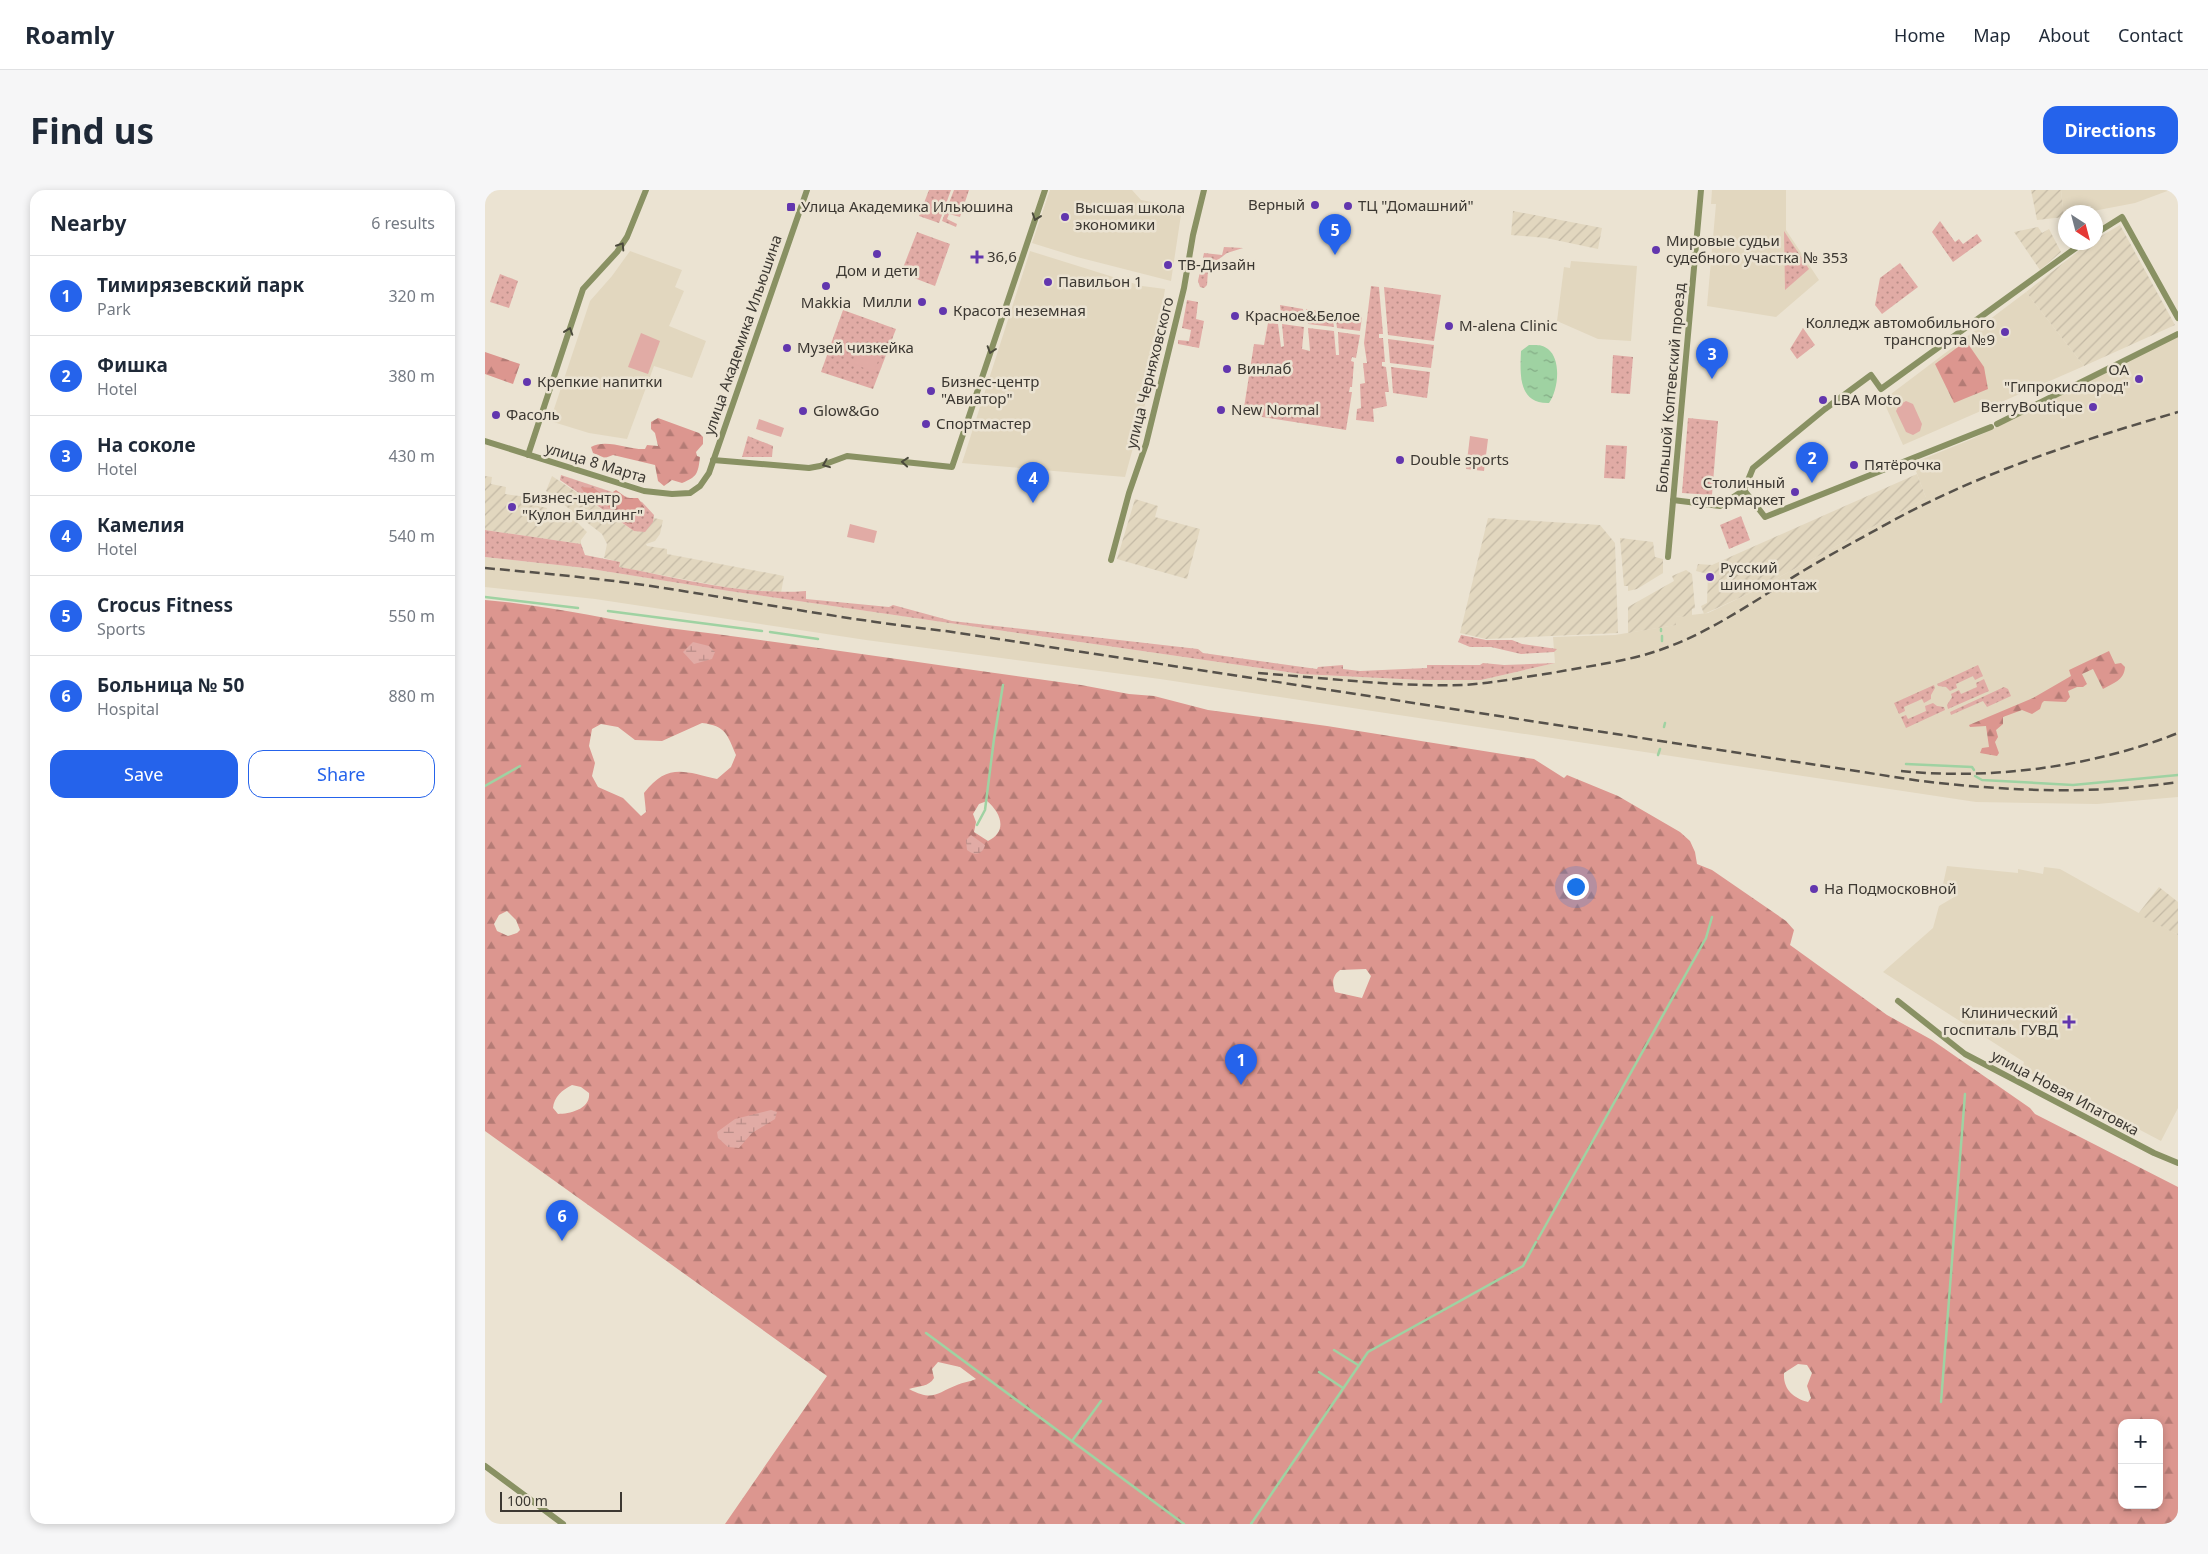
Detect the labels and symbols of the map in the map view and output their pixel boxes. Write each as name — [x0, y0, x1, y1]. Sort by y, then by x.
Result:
place label: Верный — [1248, 194, 1305, 214]
place label: ТЦ "Домашний" — [1358, 195, 1474, 215]
place label: Улица Академика Ильюшина — [801, 196, 1013, 216]
place label: Высшая школа экономики — [1075, 197, 1185, 234]
marker: Верный — [1309, 199, 1321, 211]
marker: ТЦ "Домашний" — [1342, 200, 1354, 212]
marker: Улица Академика Ильюшина — [785, 201, 797, 213]
north arrow — [2058, 205, 2103, 250]
marker: Высшая школа экономики — [1059, 211, 1071, 223]
one-way arrow — [1032, 212, 1042, 220]
pin: 5 — [1319, 214, 1351, 255]
place label: Мировые судьи судебного участка № 353 — [1666, 230, 1848, 267]
street label: улица Академика Ильюшина — [698, 232, 786, 438]
one-way arrow — [615, 242, 625, 251]
marker: Мировые судьи судебного участка № 353 — [1650, 244, 1662, 256]
place label: 36,6 — [987, 246, 1017, 266]
marker: Дом и дети — [871, 248, 883, 260]
marker: 36,6 — [971, 251, 983, 263]
place label: ТВ-Дизайн — [1178, 254, 1255, 274]
marker: ТВ-Дизайн — [1162, 259, 1174, 271]
place label: Дом и дети — [836, 260, 918, 280]
place label: Павильон 1 — [1058, 271, 1143, 291]
marker: Павильон 1 — [1042, 276, 1054, 288]
marker: Makkia — [820, 280, 832, 292]
street label: Большой Коптевский проезд — [1651, 282, 1689, 494]
place label: Милли — [862, 291, 912, 311]
place label: Makkia — [801, 292, 851, 312]
street label: улица Черняховского — [1120, 295, 1178, 451]
marker: Милли — [916, 296, 928, 308]
place label: Красота неземная — [953, 300, 1086, 320]
marker: Красота неземная — [937, 305, 949, 317]
place label: Красное&Белое — [1245, 305, 1360, 325]
marker: Красное&Белое — [1229, 310, 1241, 322]
place label: Колледж автомобильного транспорта №9 — [1805, 312, 1995, 349]
place label: M-alena Clinic — [1459, 315, 1557, 335]
marker: M-alena Clinic — [1443, 320, 1455, 332]
marker: Колледж автомобильного транспорта №9 — [1999, 326, 2011, 338]
one-way arrow — [563, 327, 573, 336]
place label: Музей чизкейка — [797, 337, 914, 357]
pin: 3 — [1696, 338, 1728, 379]
marker: Музей чизкейка — [781, 342, 793, 354]
one-way arrow — [986, 346, 996, 354]
place label: Винлаб — [1237, 358, 1291, 378]
place label: ОА "Гипрокислород" — [2004, 359, 2129, 396]
marker: Винлаб — [1221, 363, 1233, 375]
place label: Крепкие напитки — [537, 371, 663, 391]
place label: Бизнес-центр "Авиатор" — [941, 371, 1039, 408]
marker: ОА "Гипрокислород" — [2133, 373, 2145, 385]
marker: Крепкие напитки — [521, 376, 533, 388]
marker: Бизнес-центр "Авиатор" — [925, 385, 937, 397]
place label: LBA Moto — [1833, 389, 1901, 409]
marker: LBA Moto — [1817, 394, 1829, 406]
place label: BerryBoutique — [1980, 396, 2083, 416]
place label: New Normal — [1231, 399, 1319, 419]
place label: Glow&Go — [813, 400, 879, 420]
marker: BerryBoutique — [2087, 401, 2099, 413]
place label: Фасоль — [506, 404, 560, 424]
marker: New Normal — [1215, 404, 1227, 416]
marker: Glow&Go — [797, 405, 809, 417]
marker: Фасоль — [490, 409, 502, 421]
place label: Спортмастер — [936, 413, 1031, 433]
marker: Спортмастер — [920, 418, 932, 430]
street label: улица 8 Марта — [543, 437, 649, 487]
pin: 2 — [1796, 442, 1828, 483]
place label: Double sports — [1410, 449, 1509, 469]
marker: Double sports — [1394, 454, 1406, 466]
place label: Пятёрочка — [1864, 454, 1941, 474]
one-way arrow — [822, 457, 831, 468]
one-way arrow — [901, 457, 909, 468]
marker: Пятёрочка — [1848, 459, 1860, 471]
pin: 4 — [1017, 462, 1049, 503]
place label: Столичный супермаркет — [1692, 472, 1785, 509]
marker: Столичный супермаркет — [1789, 486, 1801, 498]
place label: Бизнес-центр "Кулон Билдинг" — [522, 487, 643, 524]
marker: Бизнес-центр "Кулон Билдинг" — [506, 501, 518, 513]
place label: Русский шиномонтаж — [1720, 557, 1818, 594]
marker: Русский шиномонтаж — [1704, 571, 1716, 583]
your location — [1563, 874, 1589, 900]
place label: На Подмосковной — [1824, 878, 1957, 898]
marker: На Подмосковной — [1808, 883, 1820, 895]
place label: Клинический госпиталь ГУВД — [1943, 1002, 2058, 1039]
marker: Клинический госпиталь ГУВД — [2062, 1015, 2076, 1029]
pin: 1 — [1225, 1044, 1257, 1085]
street label: улица Новая Ипатовка — [1988, 1045, 2143, 1140]
pin: 6 — [546, 1200, 578, 1241]
scale bar — [500, 1489, 623, 1512]

